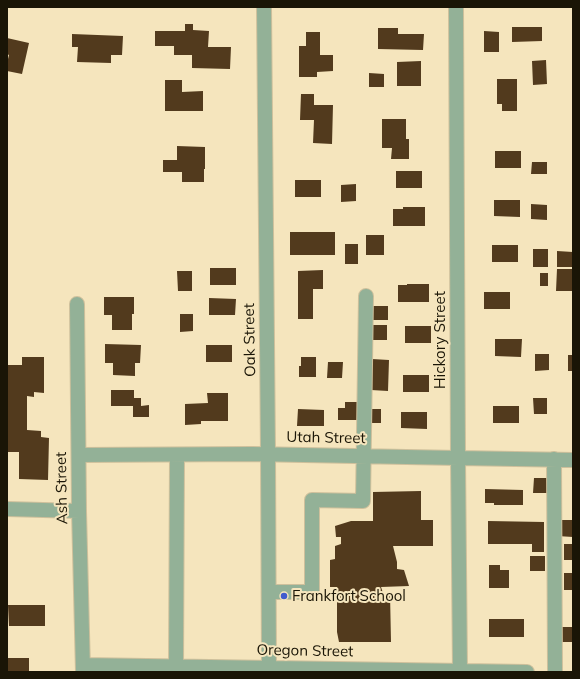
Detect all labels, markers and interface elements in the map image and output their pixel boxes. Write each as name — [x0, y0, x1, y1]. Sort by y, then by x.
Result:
street label: Hickory Street — [431, 291, 449, 389]
street label: Oak Street — [240, 303, 260, 377]
street label: Utah Street — [286, 428, 366, 448]
street label: Ash Street — [52, 452, 72, 524]
place label: Frankfort School — [292, 587, 406, 605]
marker: Frankfort School — [279, 591, 289, 601]
street label: Oregon Street — [256, 641, 354, 661]

